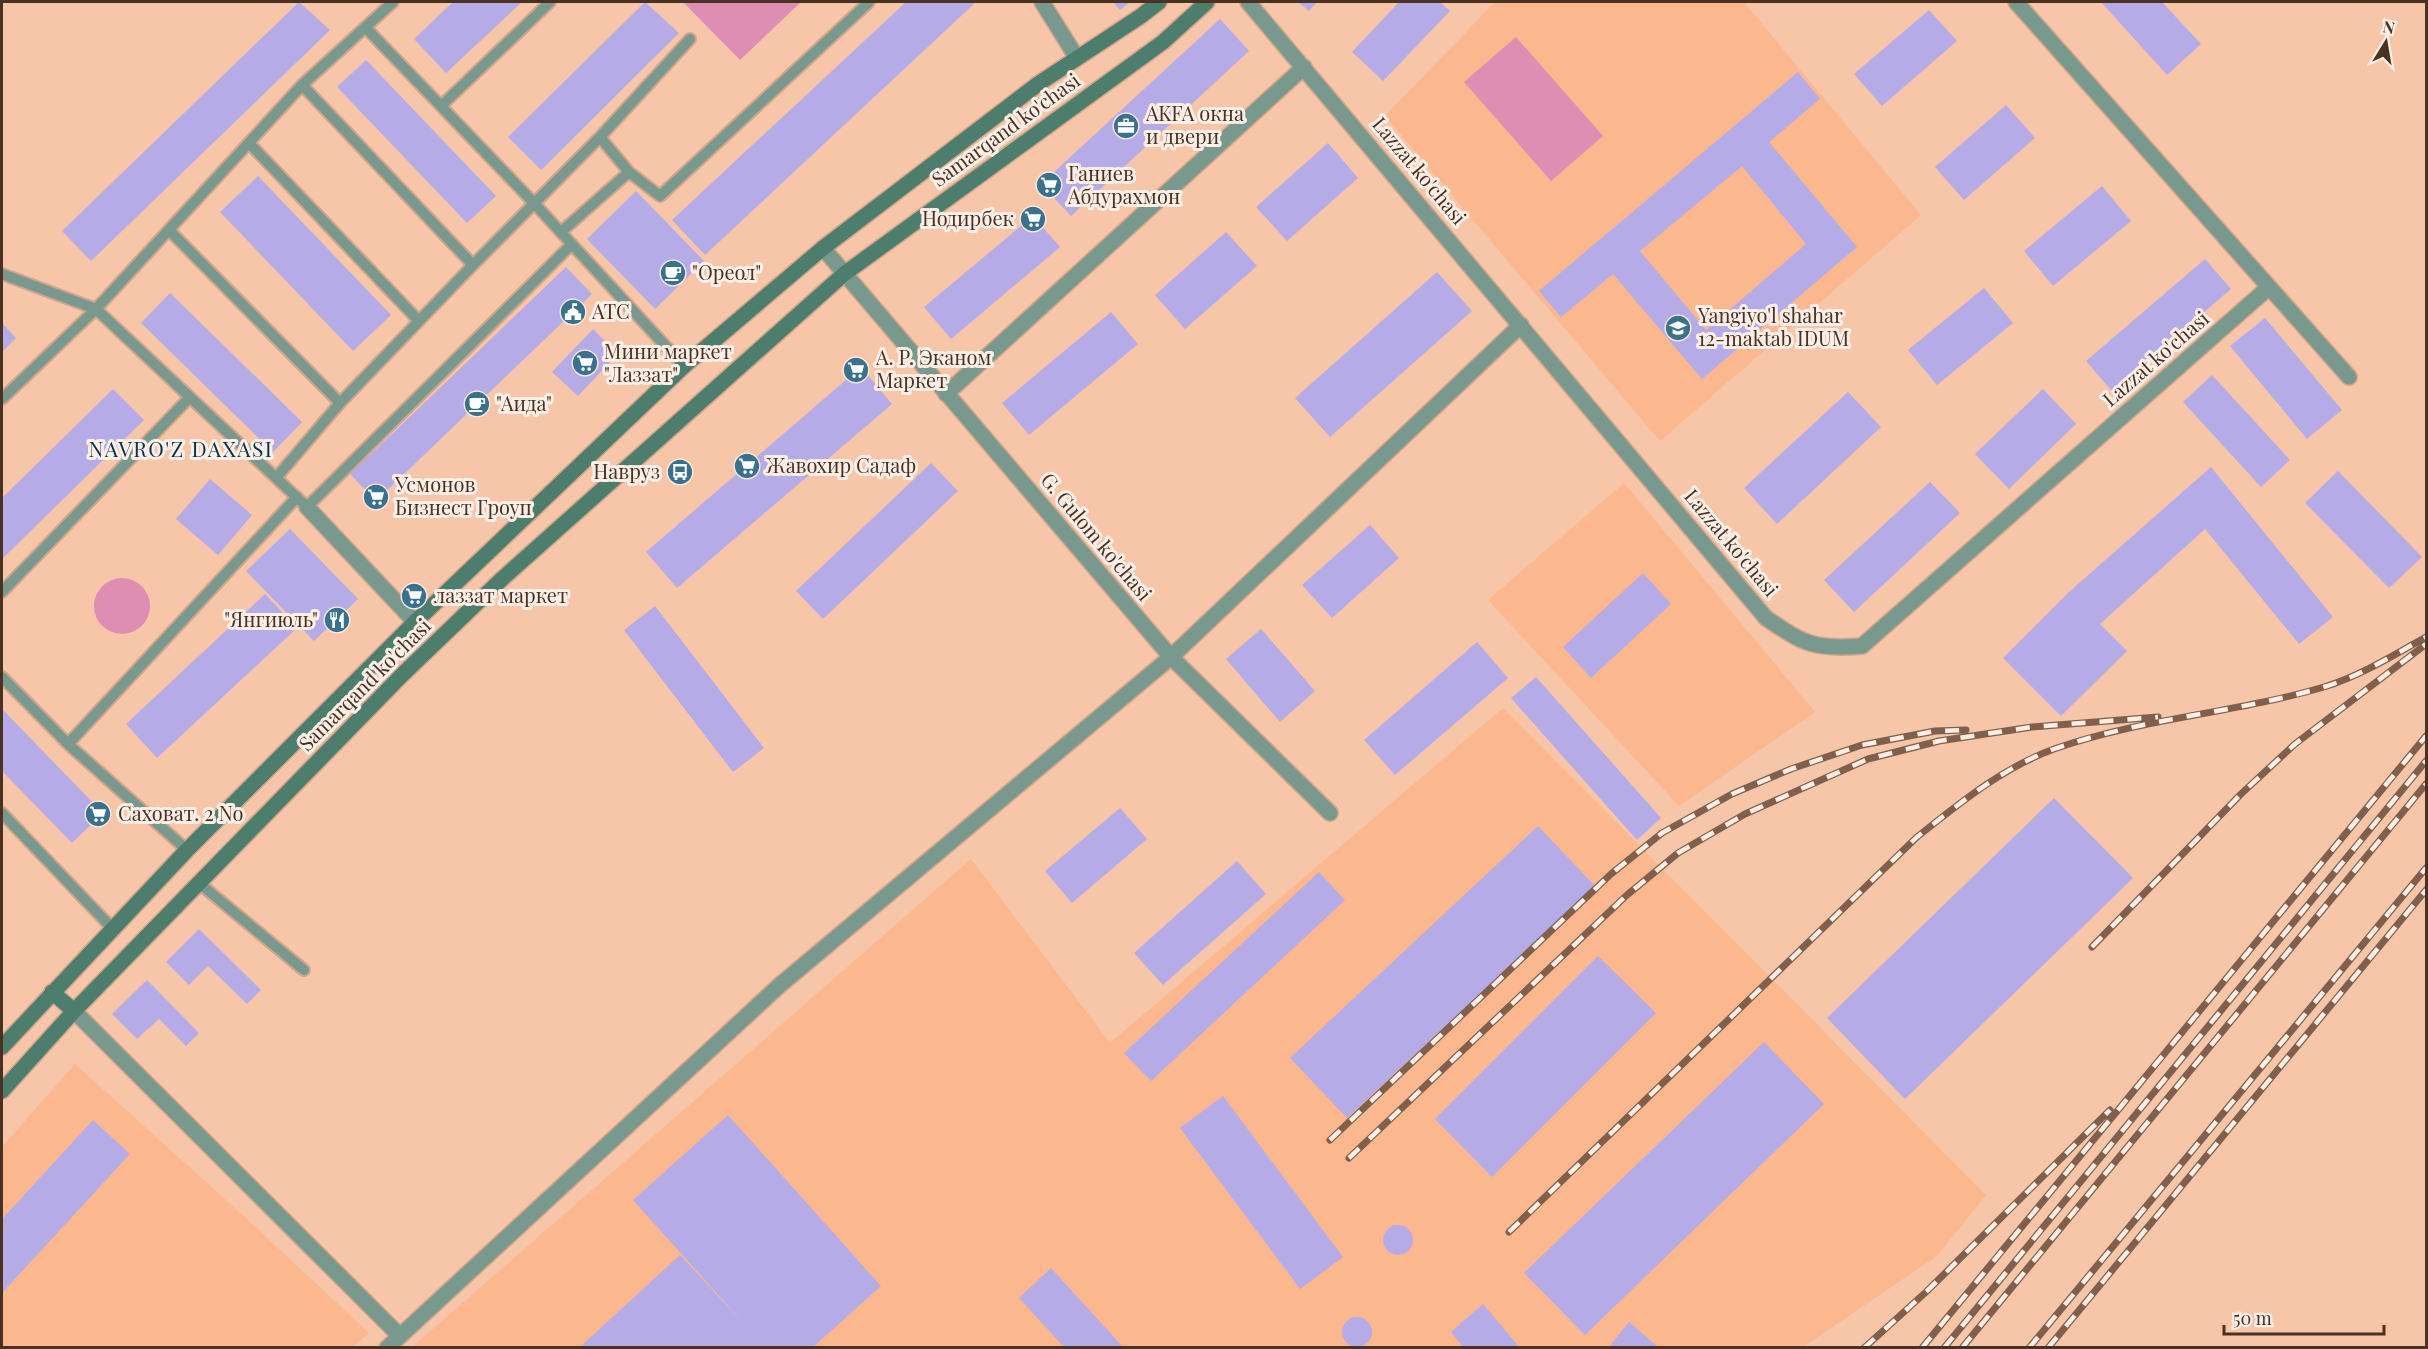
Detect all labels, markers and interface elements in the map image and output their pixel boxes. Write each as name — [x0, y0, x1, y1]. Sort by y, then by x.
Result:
north arrow — [2356, 12, 2416, 72]
text: N — [2381, 15, 2397, 38]
street label: Samarqand ko'chasi — [926, 66, 1085, 192]
place label: AKFA окна и двери — [1145, 99, 1244, 149]
office icon: AKFA окна и двери — [1111, 111, 1141, 141]
street label: Lazzat ko'chasi — [1367, 111, 1473, 230]
place label: Ганиев Абдурахмон — [1067, 159, 1180, 209]
supermarket icon: Ганиев Абдурахмон — [1034, 170, 1064, 200]
place label: Нодирбек — [922, 204, 1015, 231]
supermarket icon: Нодирбек — [1018, 204, 1048, 234]
cafe icon: "Ореол" — [658, 258, 688, 288]
place label: "Ореол" — [692, 258, 761, 285]
public building icon: АТС — [558, 297, 588, 327]
place label: АТС — [591, 297, 630, 324]
place label: Yangiyo'l shahar 12-maktab IDUM — [1697, 301, 1849, 351]
street label: Lazzat ko'chasi — [2096, 304, 2214, 412]
school or university icon: Yangiyo'l shahar 12-maktab IDUM — [1663, 313, 1693, 343]
place label: Мини маркет "Лаззат" — [604, 337, 732, 387]
place label: А. Р. Эканом Маркет — [875, 343, 992, 393]
supermarket icon: Мини маркет "Лаззат" — [570, 348, 600, 378]
supermarket icon: А. Р. Эканом Маркет — [841, 355, 871, 385]
cafe icon: "Аида" — [462, 389, 492, 419]
place label: "Аида" — [496, 389, 552, 416]
district label: NAVRO'Z DAXASI — [89, 434, 273, 462]
supermarket icon: Жавохир Садаф — [732, 451, 762, 481]
place label: Жавохир Садаф — [766, 451, 916, 478]
place label: Навруз — [593, 457, 660, 484]
bus stop icon: Навруз — [665, 457, 695, 487]
street label: G. Gulom ko'chasi — [1036, 466, 1159, 606]
place label: Усмонов Бизнест Гроуп — [394, 470, 532, 520]
supermarket icon: Усмонов Бизнест Гроуп — [361, 482, 391, 512]
street label: Lazzat ko'chasi — [1679, 483, 1785, 602]
supermarket icon: лаззат маркет — [399, 581, 429, 611]
place label: лаззат маркет — [434, 581, 568, 608]
place label: "Янгиюль" — [224, 605, 318, 632]
restaurant icon: "Янгиюль" — [322, 605, 352, 635]
street label: Samarqand ko'chasi — [292, 612, 436, 756]
supermarket icon: Саховат. 2 No — [83, 799, 113, 829]
place label: Саховат. 2 No — [118, 799, 243, 826]
scale bar — [2224, 1298, 2384, 1336]
text: 50 m — [2233, 1306, 2272, 1330]

